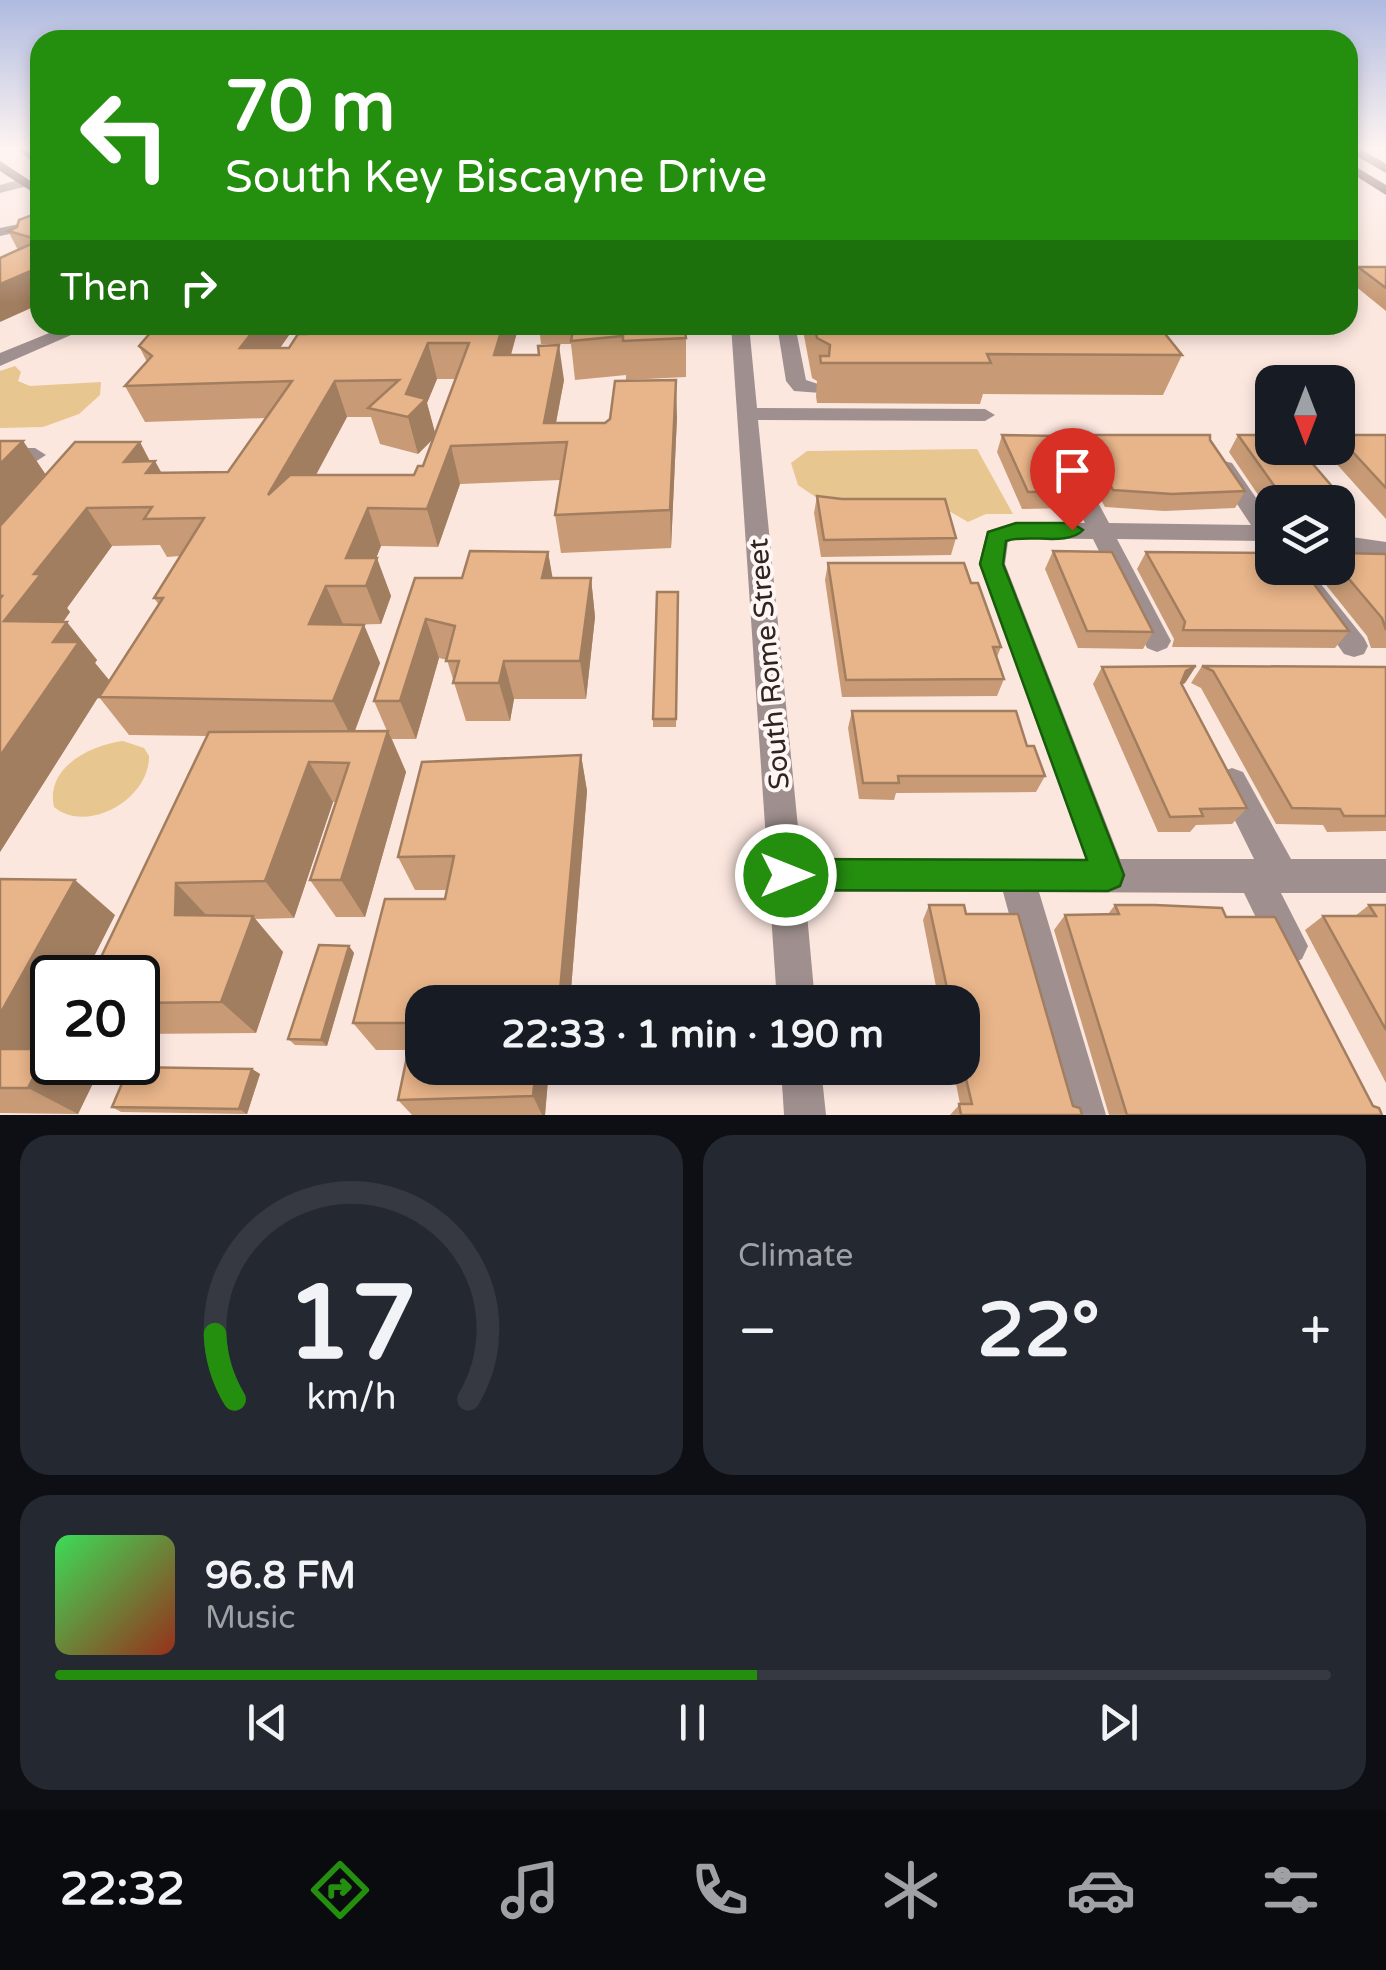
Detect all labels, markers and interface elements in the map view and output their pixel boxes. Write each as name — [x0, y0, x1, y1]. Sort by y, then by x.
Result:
text: 70 m — [225, 66, 395, 150]
icon: left — [60, 70, 190, 200]
text: South Key Biscayne Drive — [225, 151, 767, 205]
icon: right — [171, 260, 226, 315]
text: Then — [60, 265, 151, 311]
north arrow — [1255, 365, 1355, 465]
map controls — [1255, 365, 1355, 585]
pin — [1030, 428, 1115, 531]
icon: arrive — [1045, 443, 1100, 498]
button: layers — [1255, 485, 1355, 585]
street label: South Rome Street — [741, 537, 797, 791]
position arrow — [734, 823, 838, 927]
speed limit sign: 20 — [30, 955, 160, 1085]
text: 22:33 · 1 min · 190 m — [501, 1012, 884, 1058]
text: Climate — [738, 1237, 853, 1275]
text: 17 — [286, 1262, 417, 1387]
text: 22° — [977, 1286, 1100, 1376]
text: − — [738, 1299, 777, 1365]
text: + — [1300, 1299, 1331, 1365]
text: km/h — [307, 1376, 396, 1419]
text: 96.8 FM — [205, 1553, 356, 1599]
text: Music — [205, 1599, 295, 1637]
icon: previous — [240, 1695, 295, 1750]
icon: pause — [665, 1695, 720, 1750]
icon: next — [1091, 1695, 1146, 1750]
icon: directions — [305, 1855, 375, 1925]
icon: music — [495, 1855, 565, 1925]
icon: phone — [685, 1855, 755, 1925]
icon: climate — [876, 1855, 946, 1925]
icon: car — [1066, 1855, 1136, 1925]
icon: filters — [1256, 1855, 1326, 1925]
text: 22:32 — [60, 1863, 185, 1917]

